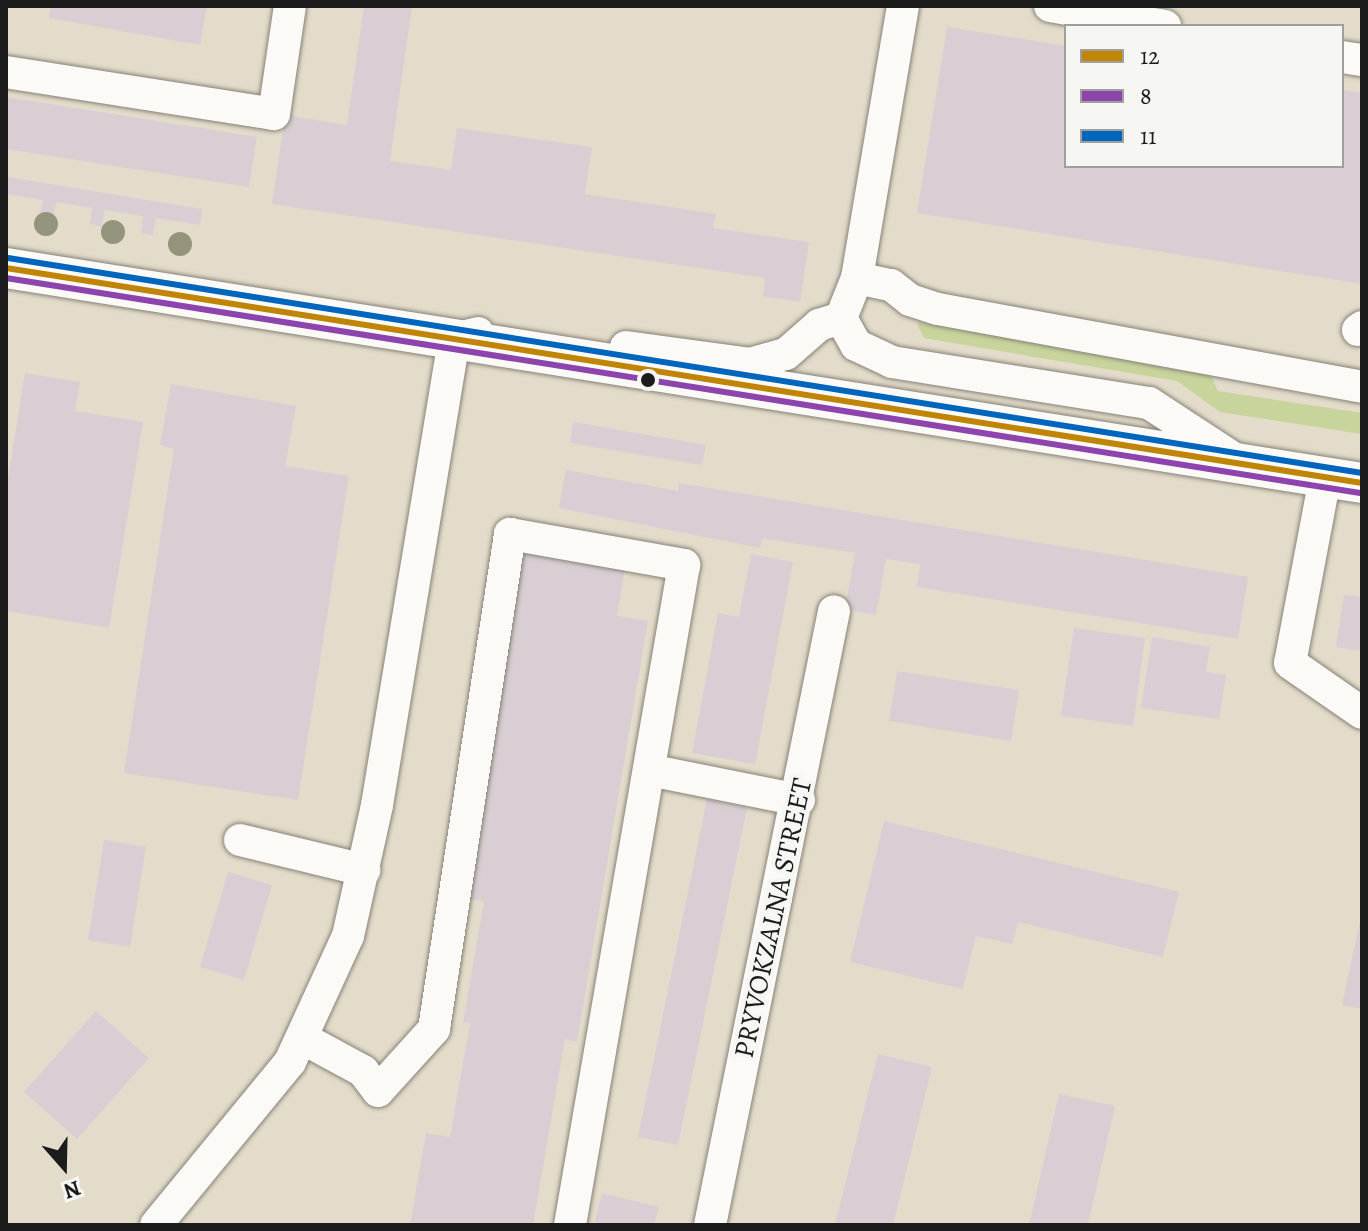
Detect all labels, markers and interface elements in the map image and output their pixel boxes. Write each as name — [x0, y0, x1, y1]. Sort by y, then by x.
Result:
legend — [1064, 24, 1344, 168]
text: 12 — [1140, 40, 1160, 72]
text: 8 — [1140, 80, 1152, 112]
text: 11 — [1140, 120, 1156, 152]
unlabelled marker — [640, 372, 656, 388]
street label: PRYVOKZALNA STREET — [727, 775, 819, 1061]
north arrow — [24, 1127, 104, 1207]
text: N — [60, 1173, 85, 1206]

